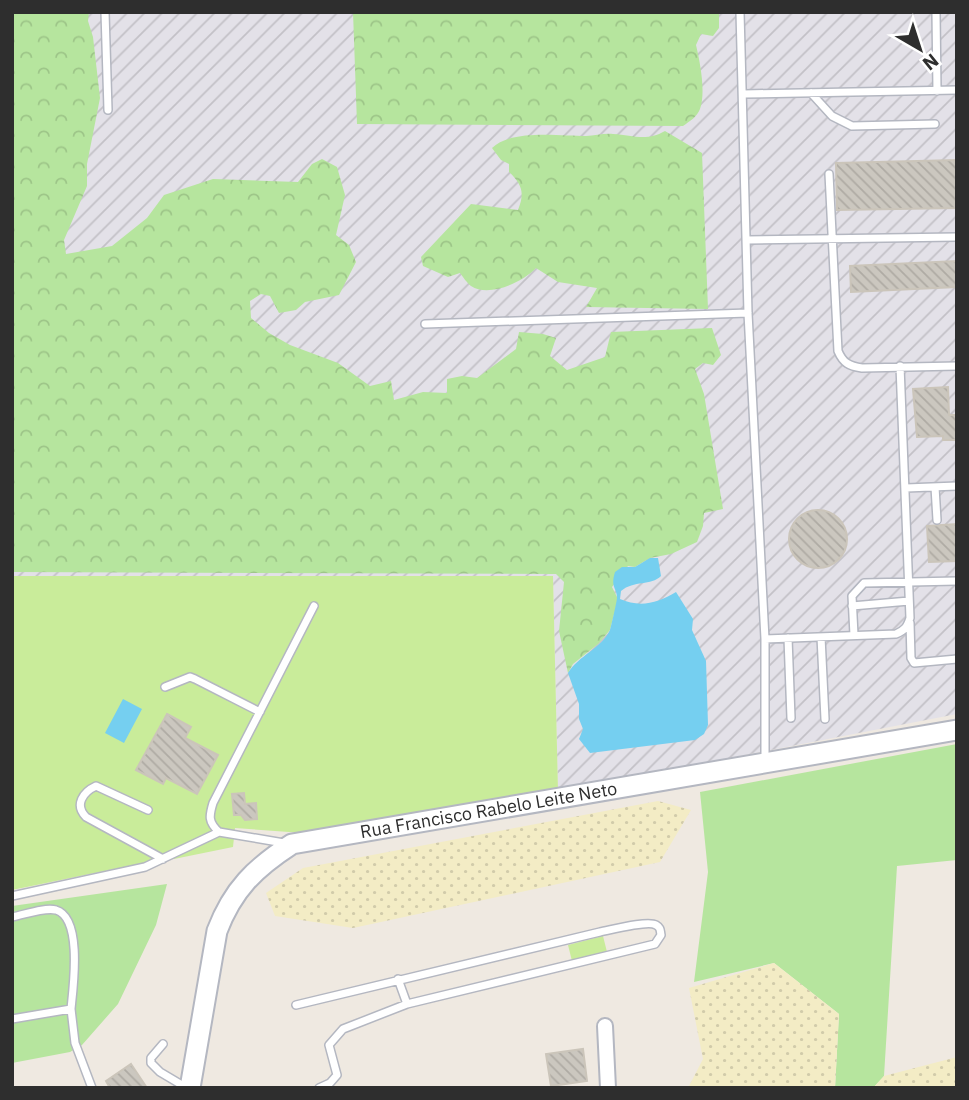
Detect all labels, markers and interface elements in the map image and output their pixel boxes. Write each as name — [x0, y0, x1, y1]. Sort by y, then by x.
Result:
north arrow — [885, 14, 955, 84]
text: N — [918, 49, 944, 76]
street label: Rua Francisco Rabelo Leite Neto — [358, 776, 619, 843]

